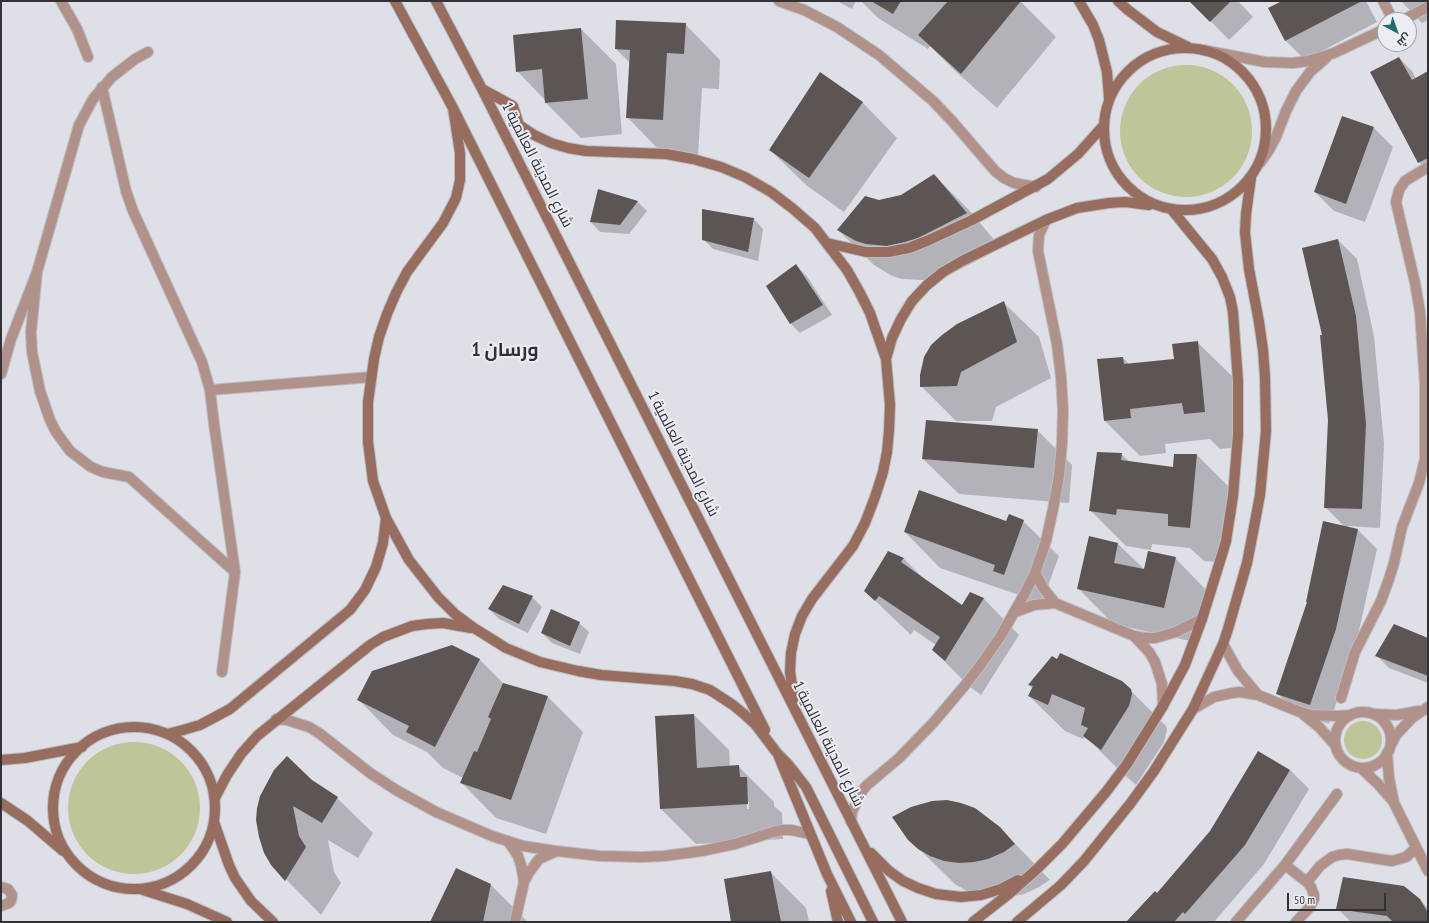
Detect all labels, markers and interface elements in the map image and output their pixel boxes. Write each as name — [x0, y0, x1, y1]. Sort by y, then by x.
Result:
north arrow — [1377, 12, 1417, 52]
text: ش — [1394, 30, 1414, 50]
street label: شارع المدينة العالمية 1 — [498, 99, 576, 231]
district label: ورسان 1 — [471, 340, 539, 362]
street label: شارع المدينة العالمية 1 — [644, 388, 722, 520]
street label: شارع المدينة العالمية 1 — [789, 678, 867, 810]
scale bar — [1289, 885, 1388, 911]
text: 50 m — [1294, 892, 1315, 907]

